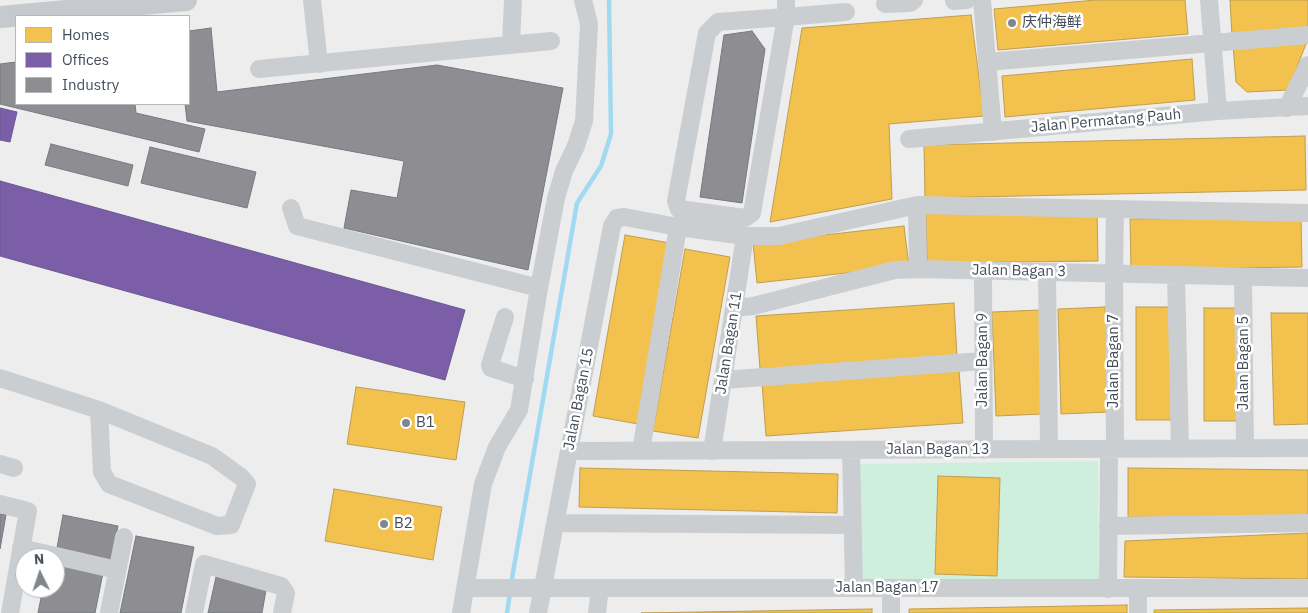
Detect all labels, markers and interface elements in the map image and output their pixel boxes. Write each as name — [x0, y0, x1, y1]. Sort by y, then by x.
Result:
place label: 庆仲海鲜 — [1022, 14, 1082, 32]
legend — [15, 15, 190, 105]
marker: 庆仲海鲜 — [1006, 17, 1018, 29]
text: Homes — [62, 25, 110, 44]
text: Offices — [62, 50, 109, 69]
text: Industry — [62, 75, 119, 94]
street label: Jalan Permatang Pauh — [1030, 105, 1182, 137]
street label: Jalan Bagan 3 — [972, 261, 1066, 281]
street label: Jalan Bagan 11 — [712, 290, 746, 396]
street label: Jalan Bagan 9 — [974, 313, 992, 407]
street label: Jalan Bagan 7 — [1105, 314, 1123, 408]
street label: Jalan Bagan 5 — [1235, 316, 1253, 410]
street label: Jalan Bagan 15 — [560, 346, 598, 452]
place label: B1 — [416, 414, 435, 432]
marker: B1 — [400, 417, 412, 429]
street label: Jalan Bagan 13 — [886, 441, 990, 459]
place label: B2 — [394, 515, 413, 533]
marker: B2 — [378, 518, 390, 530]
north arrow — [15, 548, 65, 598]
text: N — [33, 550, 45, 568]
street label: Jalan Bagan 17 — [835, 579, 939, 597]

